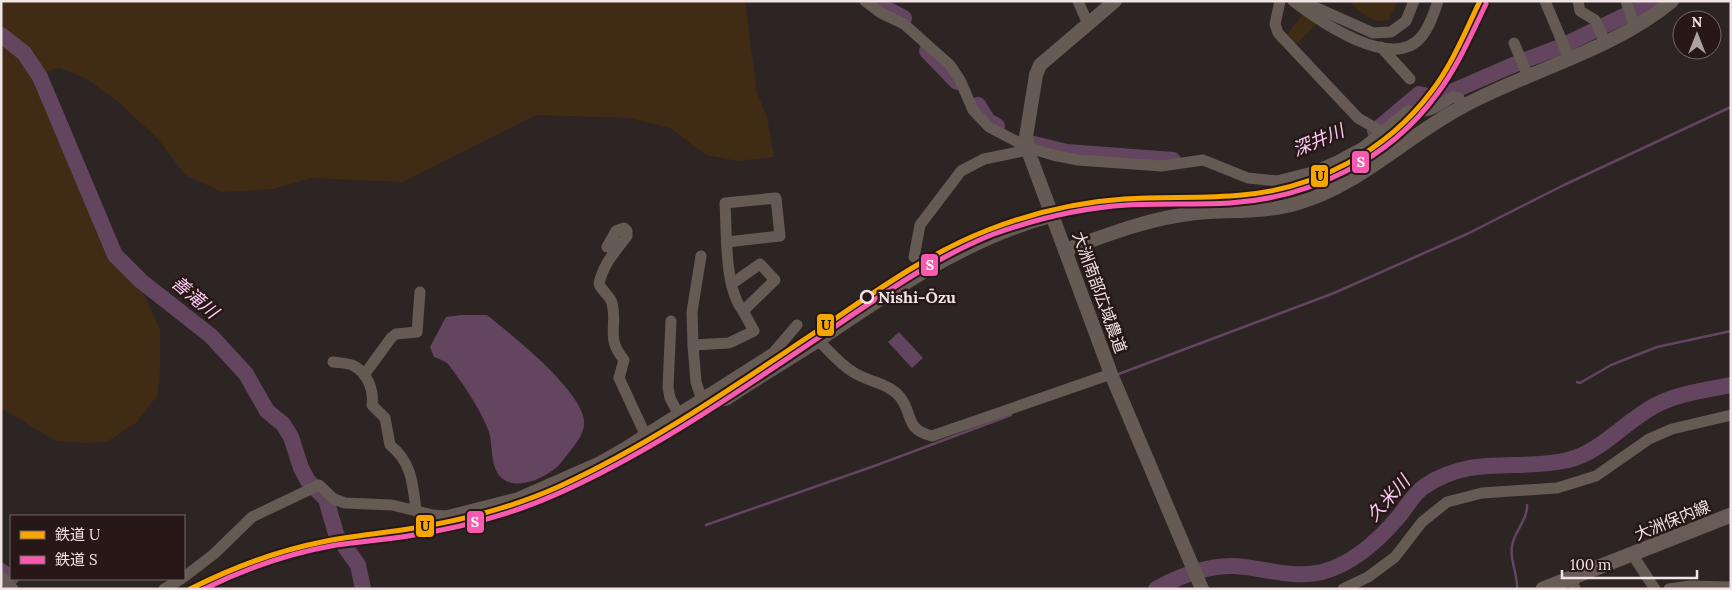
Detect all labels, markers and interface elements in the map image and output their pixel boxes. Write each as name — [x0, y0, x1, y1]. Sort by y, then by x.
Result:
north arrow — [1672, 10, 1722, 60]
text: N — [1692, 13, 1703, 31]
water label: 深井川 — [1289, 118, 1349, 161]
line badge: S — [1351, 150, 1370, 174]
text: S — [1357, 153, 1365, 171]
line badge: U — [1310, 164, 1329, 188]
text: U — [1315, 167, 1326, 185]
street label: 大洲南部広域農道 — [1069, 228, 1131, 356]
line badge: S — [920, 253, 939, 277]
text: S — [926, 256, 934, 274]
water label: 善滝川 — [167, 271, 225, 324]
place label: Nishi-Ōzu — [878, 287, 956, 307]
marker: Nishi-Ōzu — [860, 290, 874, 304]
line badge: U — [816, 313, 835, 337]
text: U — [821, 316, 832, 334]
water label: 久米川 — [1361, 469, 1416, 526]
street label: 大洲保内線 — [1631, 496, 1713, 544]
line badge: S — [466, 510, 485, 534]
text: S — [471, 513, 479, 531]
line badge: U — [415, 514, 435, 538]
legend — [10, 515, 185, 580]
text: U — [420, 517, 431, 535]
text: 鉄道 U — [55, 525, 100, 544]
scale bar — [1562, 548, 1697, 580]
text: 鉄道 S — [55, 550, 97, 569]
text: 100 m — [1570, 555, 1611, 574]

